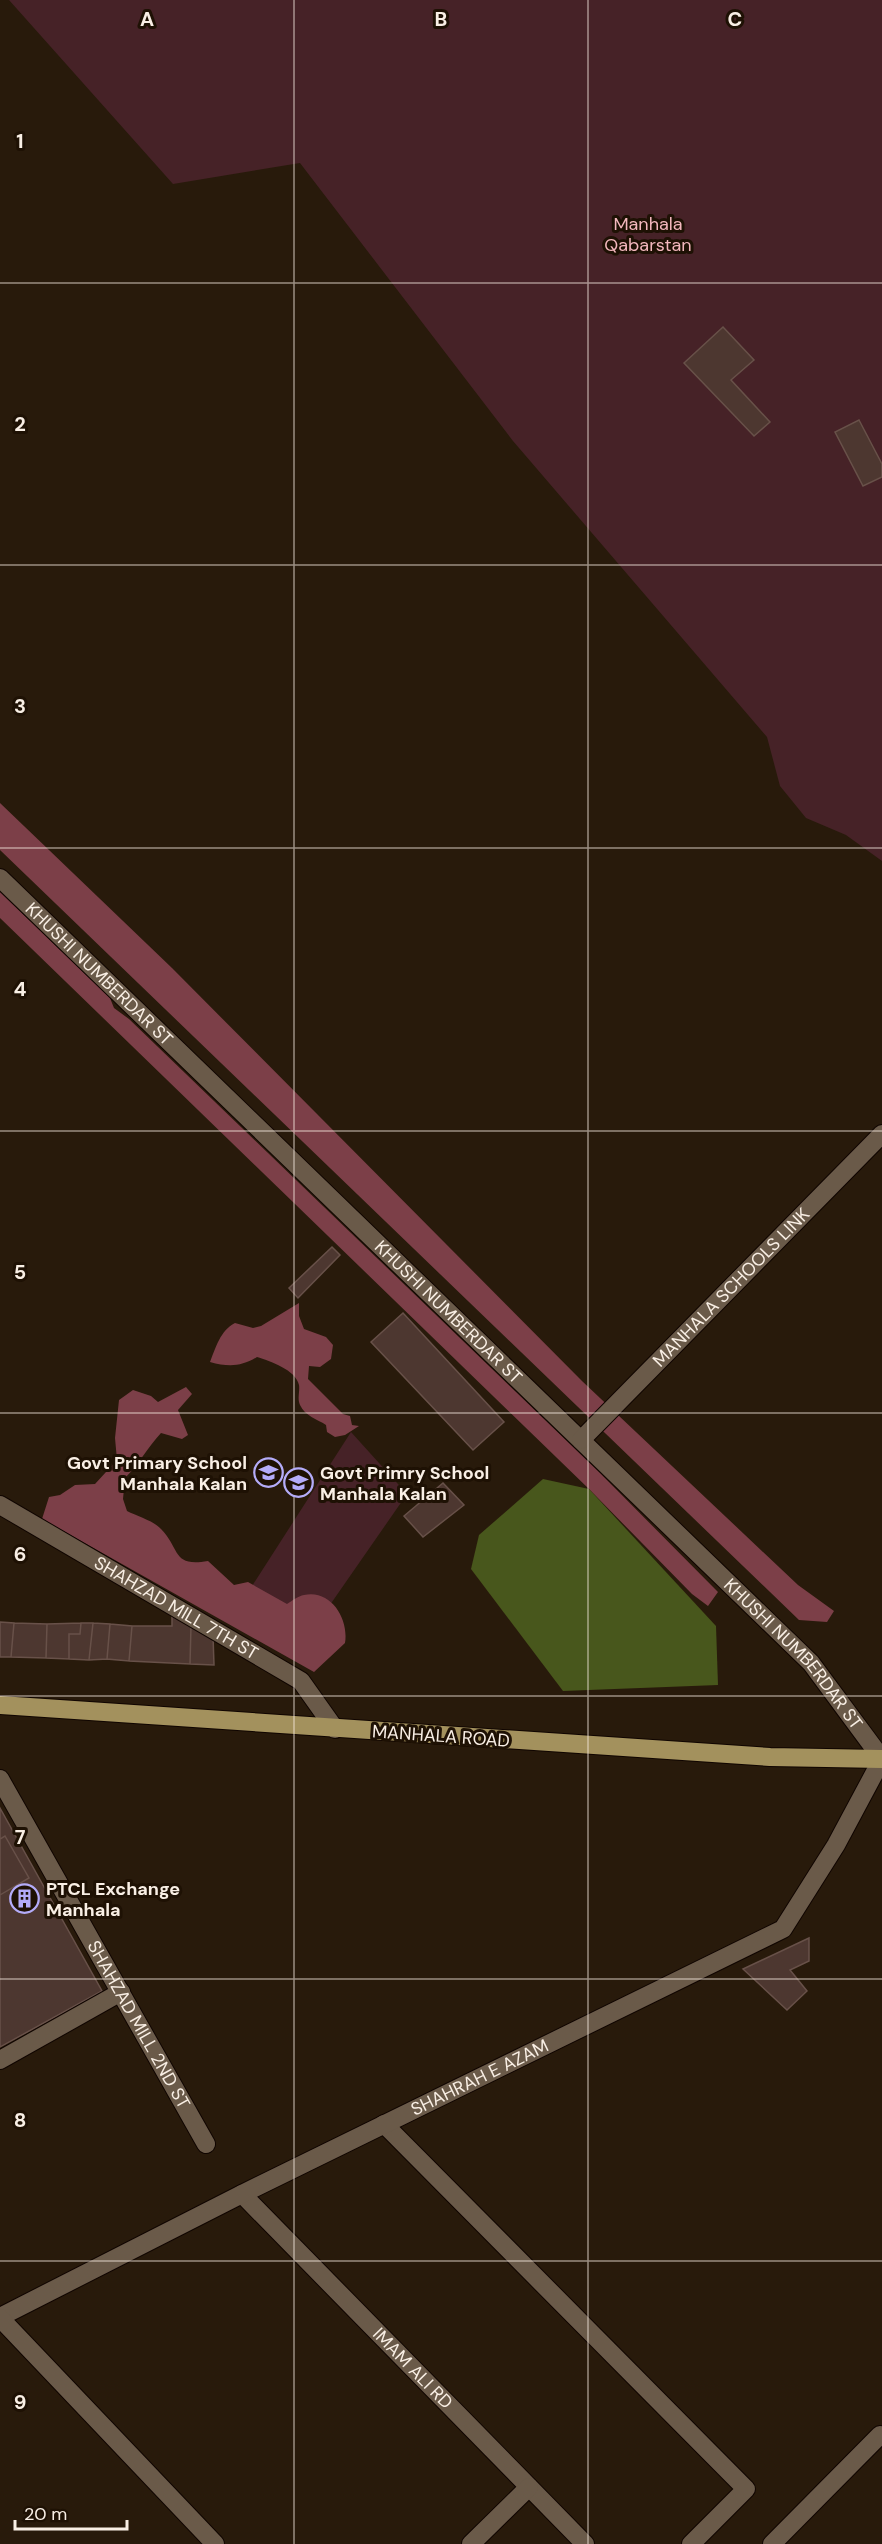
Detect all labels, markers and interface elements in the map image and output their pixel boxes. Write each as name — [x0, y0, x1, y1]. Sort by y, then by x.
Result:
text: A — [140, 6, 154, 32]
text: B — [435, 6, 447, 32]
text: C — [728, 6, 742, 32]
text: 1 — [16, 128, 24, 154]
park label: Manhala Qabarstan — [604, 212, 692, 257]
text: 2 — [14, 411, 26, 437]
text: 3 — [14, 693, 26, 719]
street label: KHUSHI NUMBERDAR ST — [20, 897, 178, 1051]
text: 4 — [14, 976, 27, 1002]
street label: MANHALA SCHOOLS LINK — [647, 1202, 815, 1372]
street label: KHUSHI NUMBERDAR ST — [369, 1235, 527, 1389]
text: 5 — [14, 1259, 26, 1285]
place label: Govt Primary School Manhala Kalan — [67, 1451, 247, 1496]
school or university icon: Govt Primary School Manhala Kalan — [252, 1457, 284, 1489]
place label: Govt Primry School Manhala Kalan — [320, 1461, 489, 1506]
school or university icon: Govt Primry School Manhala Kalan — [283, 1467, 315, 1499]
text: 6 — [14, 1541, 26, 1567]
street label: SHAHZAD MILL 7TH ST — [90, 1551, 262, 1665]
street label: KHUSHI NUMBERDAR ST — [719, 1573, 868, 1734]
street label: MANHALA ROAD — [371, 1719, 511, 1753]
text: 7 — [15, 1824, 26, 1850]
place label: PTCL Exchange Manhala — [46, 1877, 180, 1922]
building icon: PTCL Exchange Manhala — [9, 1883, 41, 1915]
street label: SHAHZAD MILL 2ND ST — [82, 1936, 196, 2113]
street label: SHAHRAH E AZAM — [407, 2034, 552, 2121]
text: 8 — [14, 2107, 26, 2133]
street label: IMAM ALI RD — [368, 2322, 458, 2414]
text: 9 — [14, 2389, 26, 2415]
scale bar — [15, 2493, 128, 2531]
text: 20 m — [24, 2502, 67, 2526]

